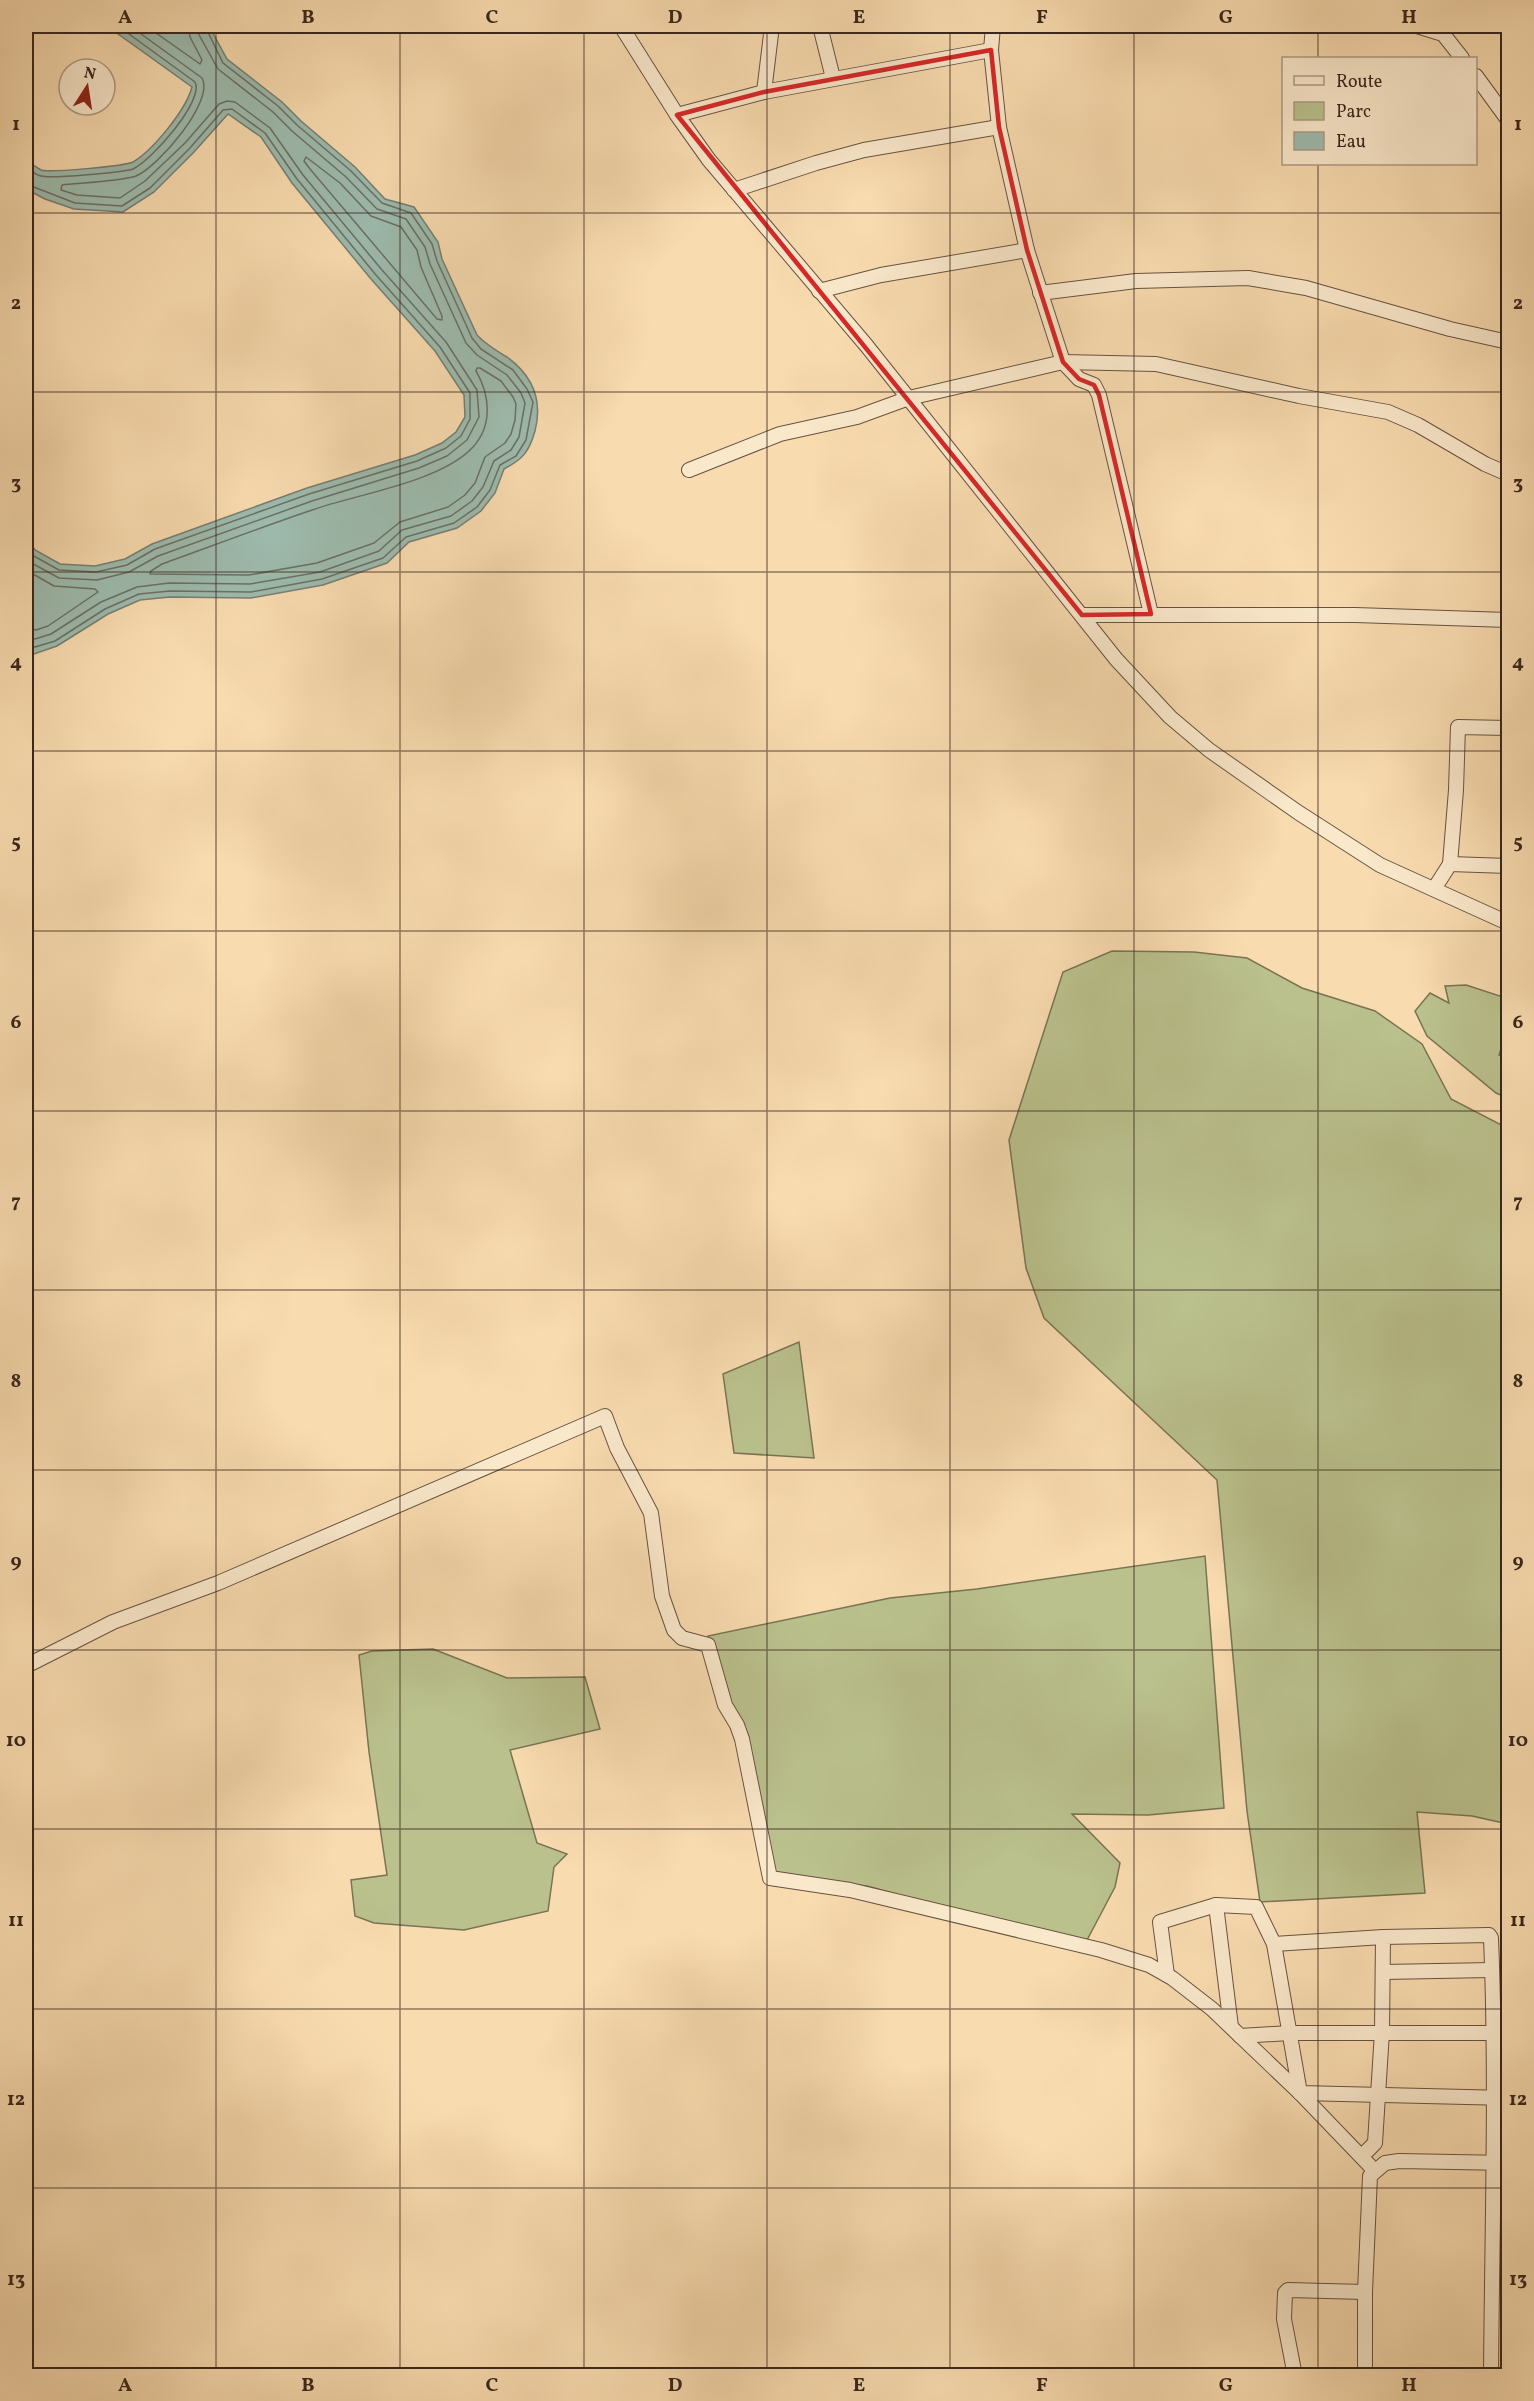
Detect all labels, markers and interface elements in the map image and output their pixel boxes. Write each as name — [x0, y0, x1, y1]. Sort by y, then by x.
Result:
text: A — [118, 4, 132, 32]
text: B — [301, 4, 315, 32]
text: C — [486, 4, 499, 32]
text: D — [668, 4, 682, 32]
text: E — [853, 4, 865, 32]
text: F — [1036, 4, 1048, 32]
text: G — [1219, 4, 1233, 32]
text: H — [1401, 4, 1417, 32]
north arrow — [57, 57, 117, 117]
legend — [1282, 57, 1477, 165]
text: N — [82, 62, 98, 86]
text: Route — [1336, 70, 1382, 95]
text: Parc — [1336, 100, 1371, 125]
text: 1 — [12, 111, 20, 139]
text: 1 — [1514, 111, 1522, 139]
text: Eau — [1336, 130, 1366, 155]
text: 2 — [11, 290, 21, 318]
text: 2 — [1513, 290, 1523, 318]
text: 3 — [11, 470, 21, 498]
text: 3 — [1513, 470, 1523, 498]
text: 4 — [10, 649, 22, 677]
text: 4 — [1512, 649, 1524, 677]
text: 5 — [11, 829, 21, 857]
text: 5 — [1513, 829, 1523, 857]
text: 6 — [11, 1009, 22, 1037]
text: 6 — [1513, 1009, 1524, 1037]
text: 7 — [11, 1188, 21, 1216]
text: 7 — [1513, 1188, 1523, 1216]
text: 8 — [11, 1368, 21, 1396]
text: 8 — [1513, 1368, 1523, 1396]
text: 9 — [10, 1548, 22, 1576]
text: 9 — [1512, 1548, 1524, 1576]
text: 10 — [6, 1727, 26, 1755]
text: 10 — [1508, 1727, 1528, 1755]
text: 11 — [8, 1907, 24, 1935]
text: 11 — [1510, 1907, 1526, 1935]
text: 12 — [7, 2086, 25, 2114]
text: 12 — [1509, 2086, 1527, 2114]
text: 13 — [7, 2266, 25, 2294]
text: 13 — [1509, 2266, 1527, 2294]
text: A — [118, 2372, 132, 2400]
text: B — [301, 2372, 315, 2400]
text: C — [486, 2372, 499, 2400]
text: D — [668, 2372, 682, 2400]
text: E — [853, 2372, 865, 2400]
text: F — [1036, 2372, 1048, 2400]
text: G — [1219, 2372, 1233, 2400]
text: H — [1401, 2372, 1417, 2400]

